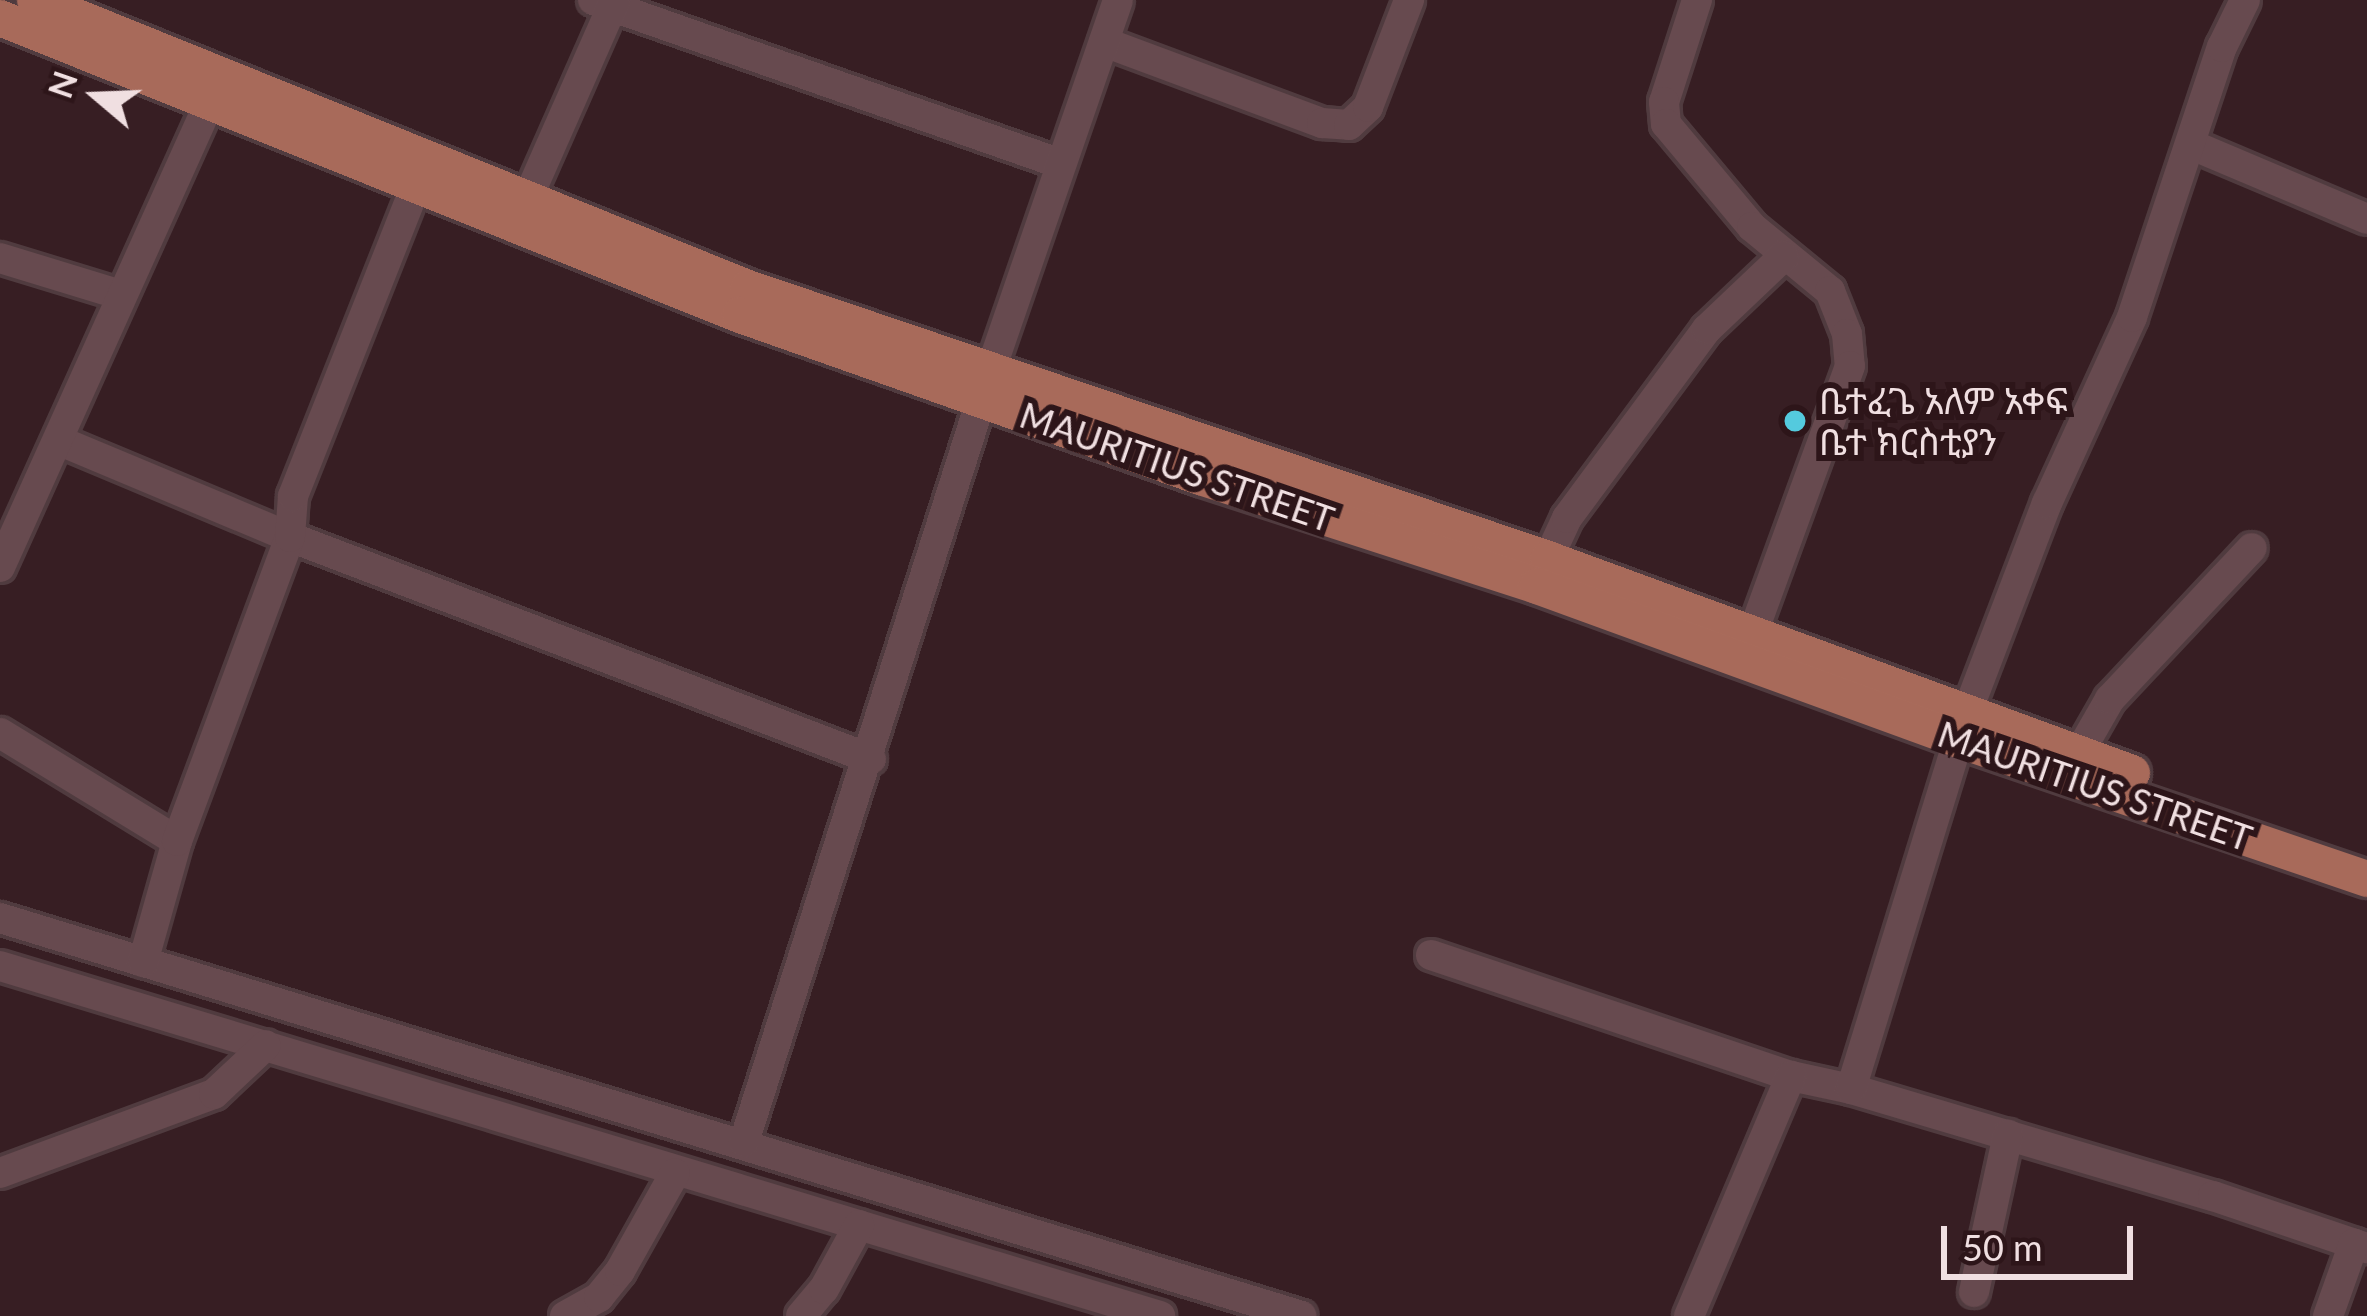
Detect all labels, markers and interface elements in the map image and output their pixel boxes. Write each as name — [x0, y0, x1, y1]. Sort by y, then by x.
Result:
north arrow — [36, 36, 156, 156]
text: N — [39, 66, 85, 103]
place label: ቤተፈጌ አለም አቀፍ ቤተ ክርስቲያን — [1819, 378, 2068, 463]
street label: MAURITIUS STREET — [1014, 393, 1340, 541]
marker: ቤተፈጌ አለም አቀፍ ቤተ ክርስቲያን — [1782, 408, 1808, 434]
street label: MAURITIUS STREET — [1932, 712, 2258, 860]
scale bar — [1947, 1202, 2139, 1276]
text: 50 m — [1962, 1225, 2043, 1269]

